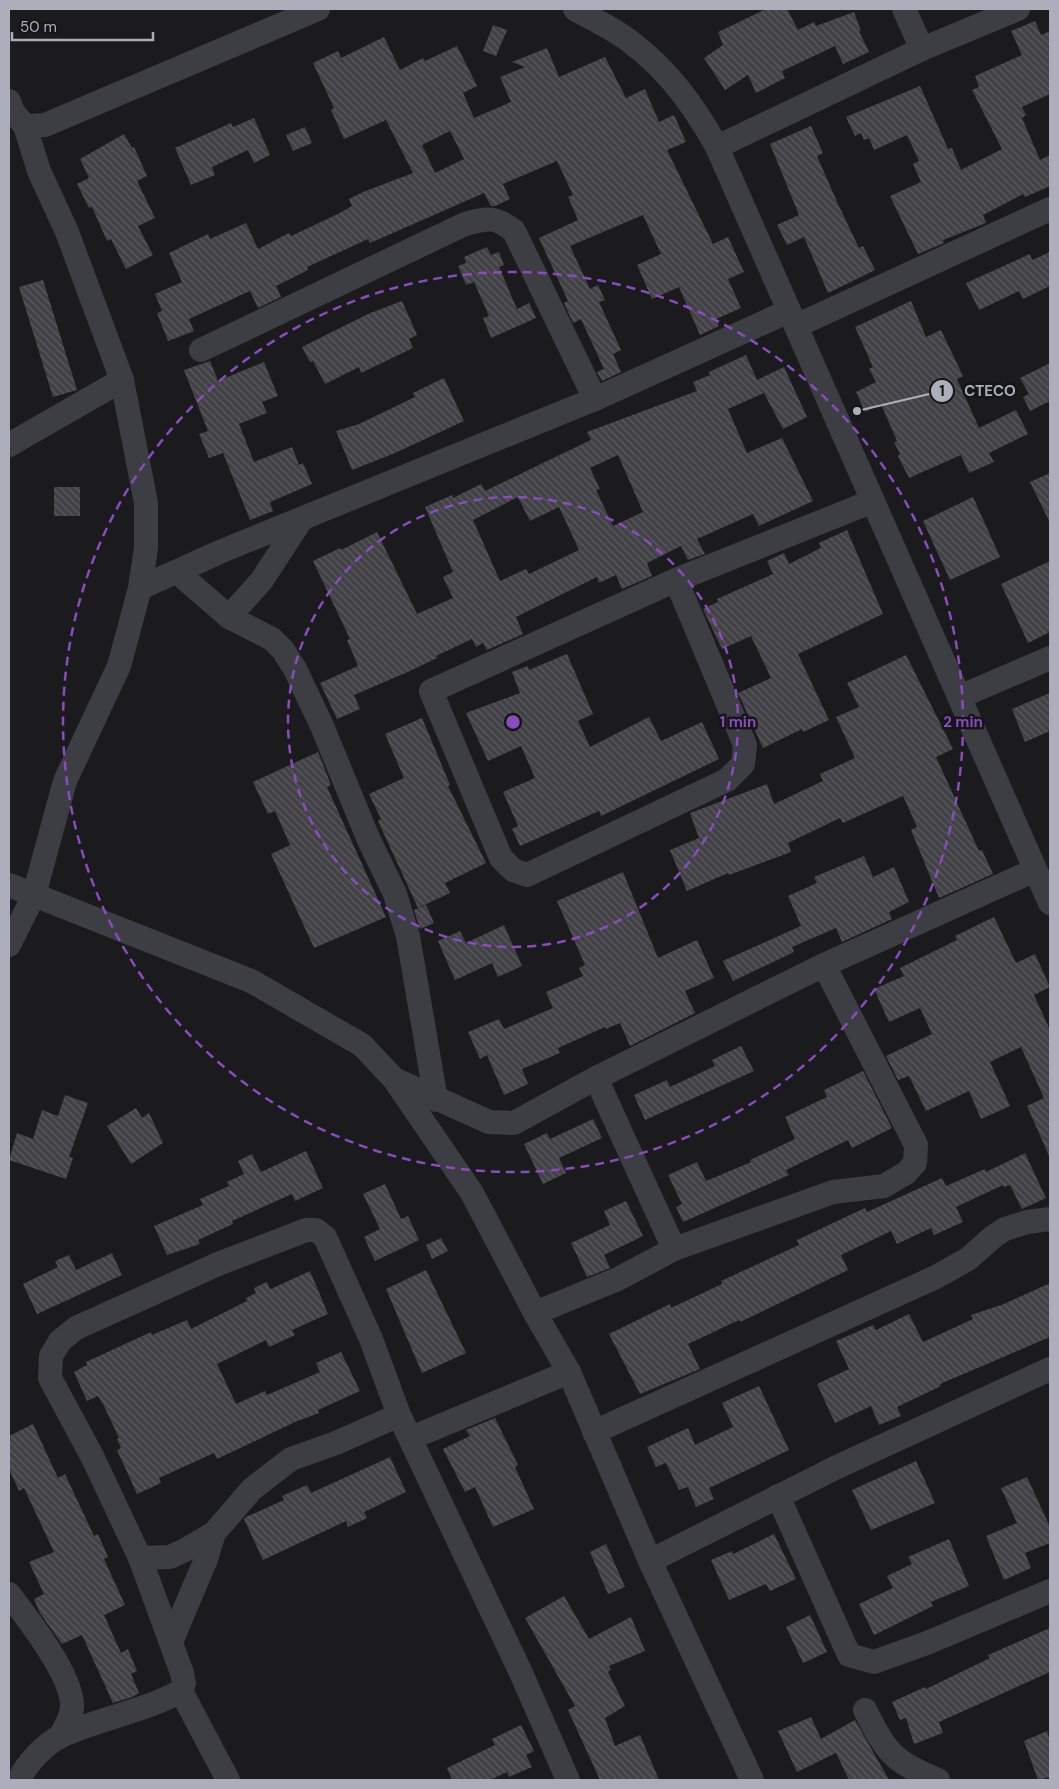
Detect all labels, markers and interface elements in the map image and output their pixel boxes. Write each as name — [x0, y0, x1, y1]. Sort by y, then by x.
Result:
scale bar — [12, 10, 154, 42]
text: 50 m — [20, 17, 57, 37]
callout: CTECO — [929, 376, 1026, 406]
text: 1 — [939, 381, 945, 401]
text: CTECO — [964, 381, 1016, 401]
text: 1 min — [720, 712, 756, 732]
text: 2 min — [943, 712, 983, 732]
centre of rings — [504, 713, 522, 731]

